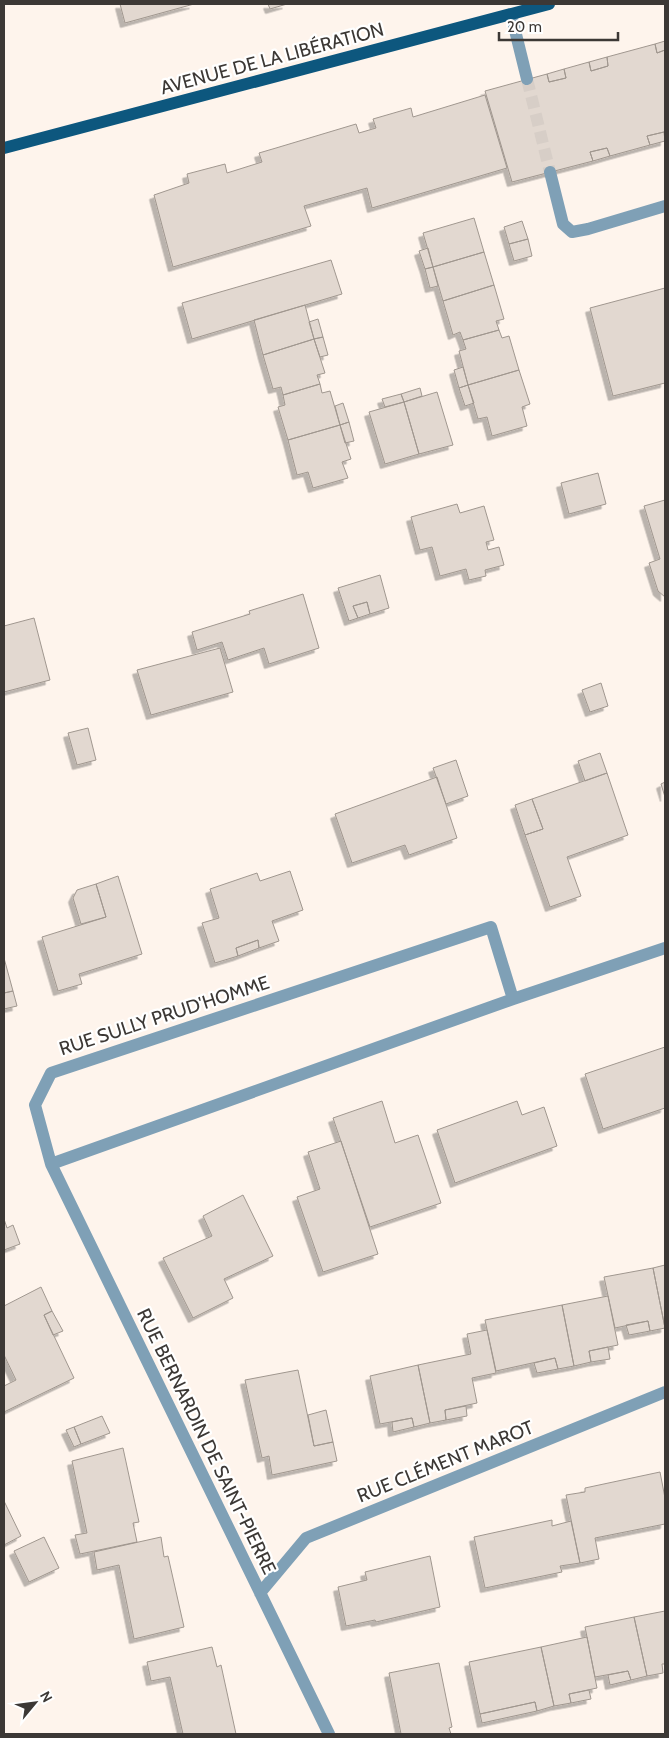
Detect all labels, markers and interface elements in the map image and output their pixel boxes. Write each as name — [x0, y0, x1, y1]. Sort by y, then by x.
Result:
scale bar — [499, 10, 618, 42]
street label: AVENUE DE LA LIBÉRATION — [158, 17, 386, 99]
text: 20 m — [507, 18, 542, 36]
street label: RUE SULLY PRUD'HOMME — [56, 971, 272, 1060]
street label: RUE BERNARDIN DE SAINT-PIERRE — [132, 1305, 281, 1578]
street label: RUE CLÉMENT MAROT — [353, 1415, 537, 1507]
north arrow — [10, 1678, 60, 1728]
text: N — [36, 1688, 57, 1705]

